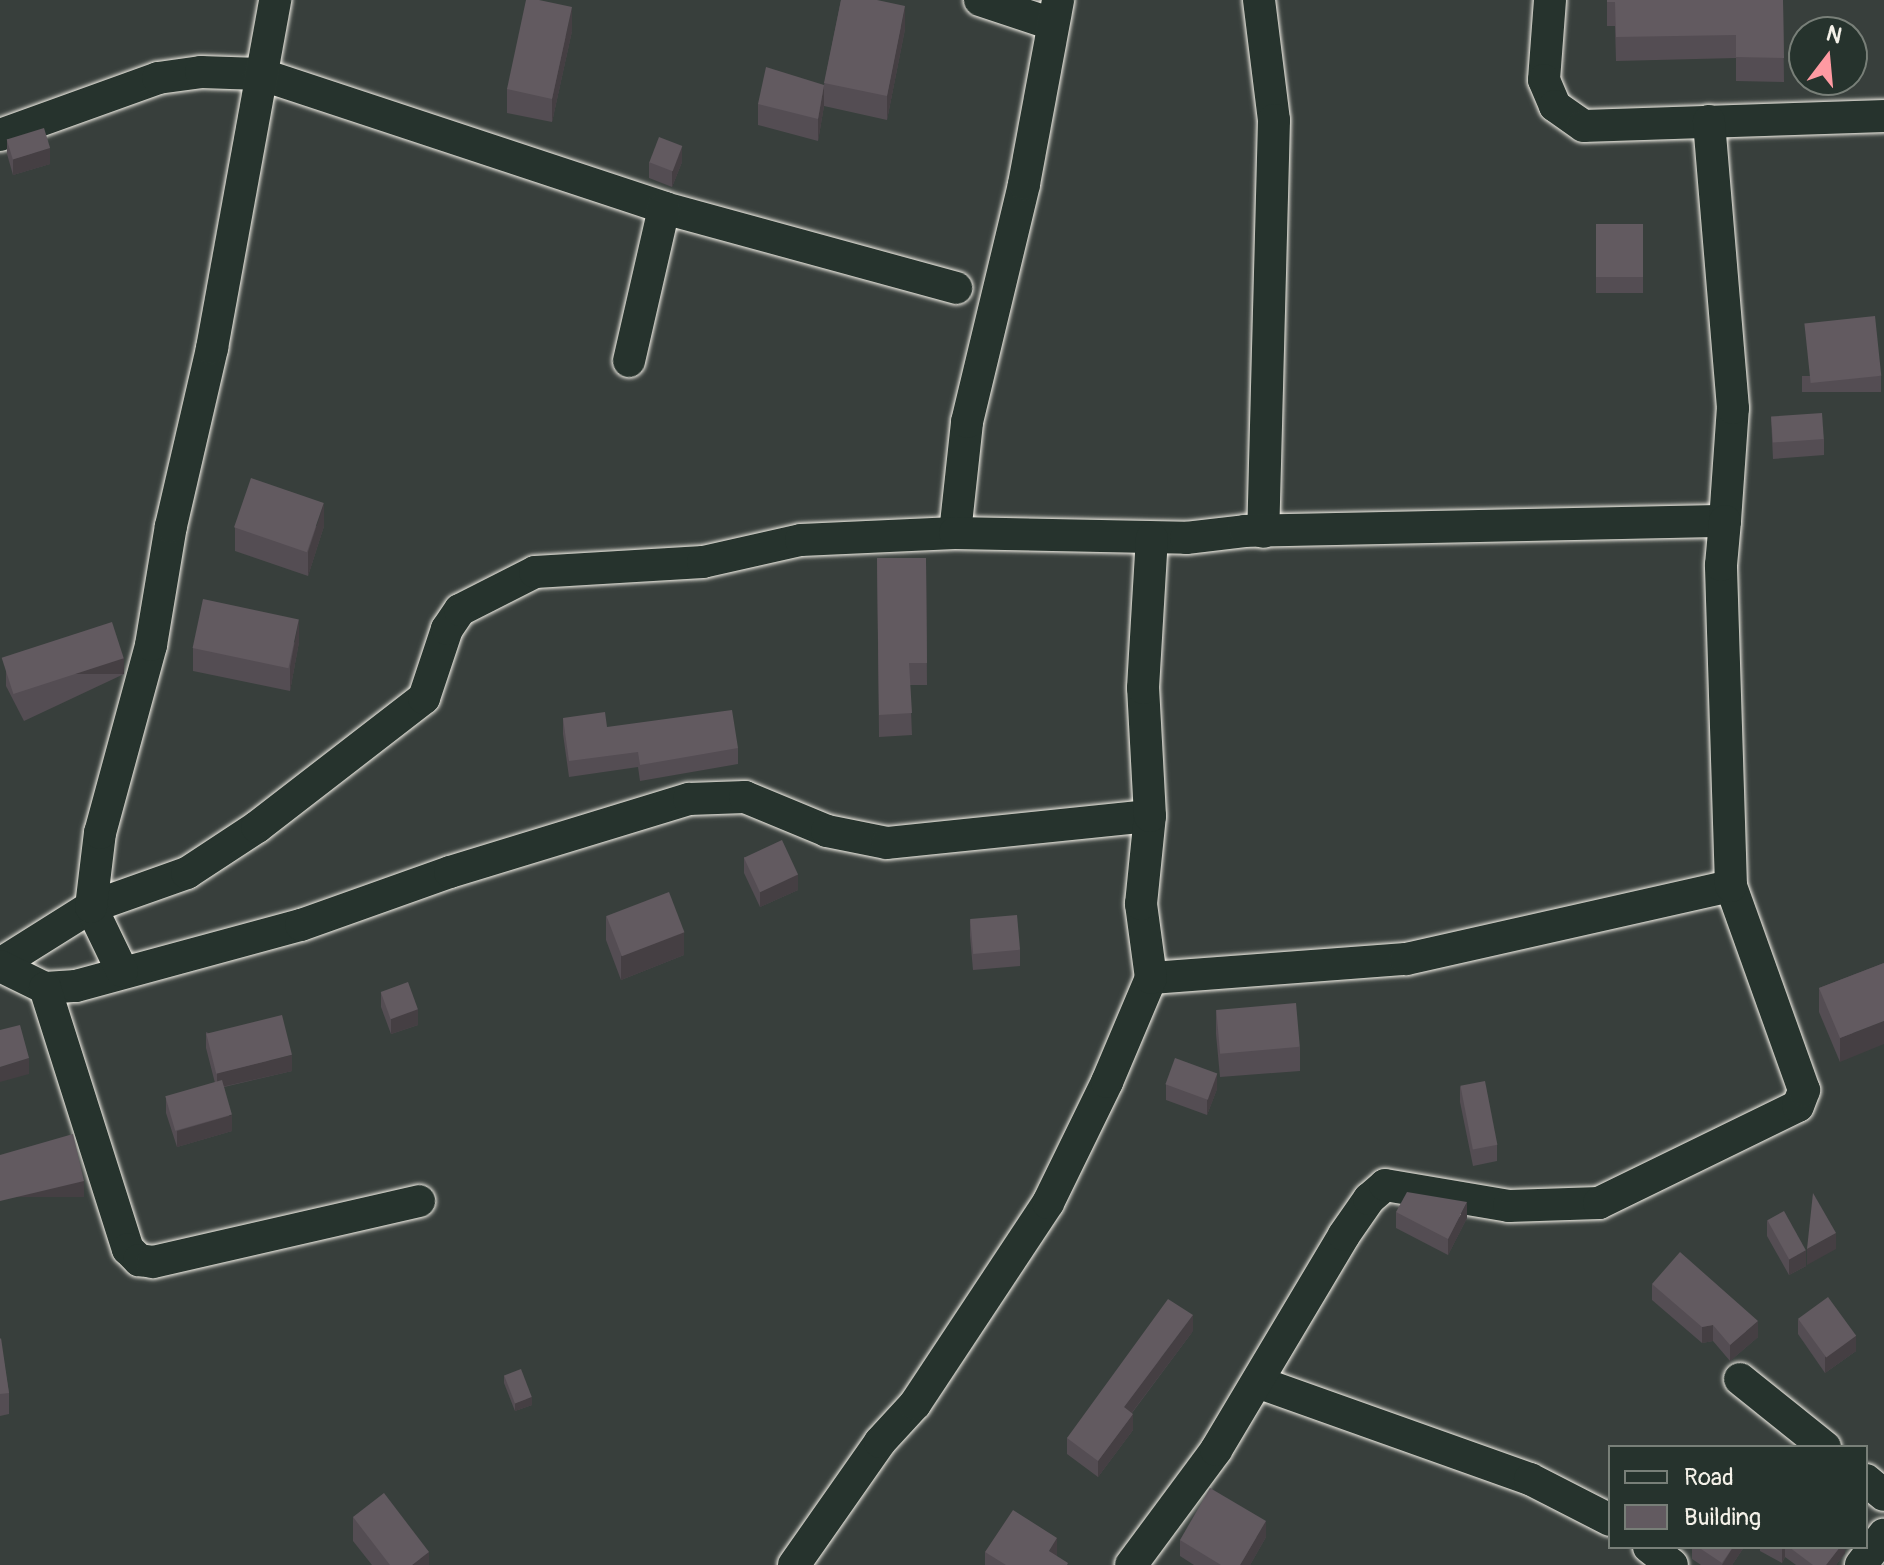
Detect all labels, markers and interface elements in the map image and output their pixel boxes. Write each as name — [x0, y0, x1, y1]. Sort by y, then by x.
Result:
north arrow — [1788, 16, 1868, 96]
text: N — [1823, 19, 1845, 50]
legend — [1608, 1445, 1868, 1549]
text: Road — [1684, 1463, 1734, 1492]
text: Building — [1684, 1503, 1761, 1532]

